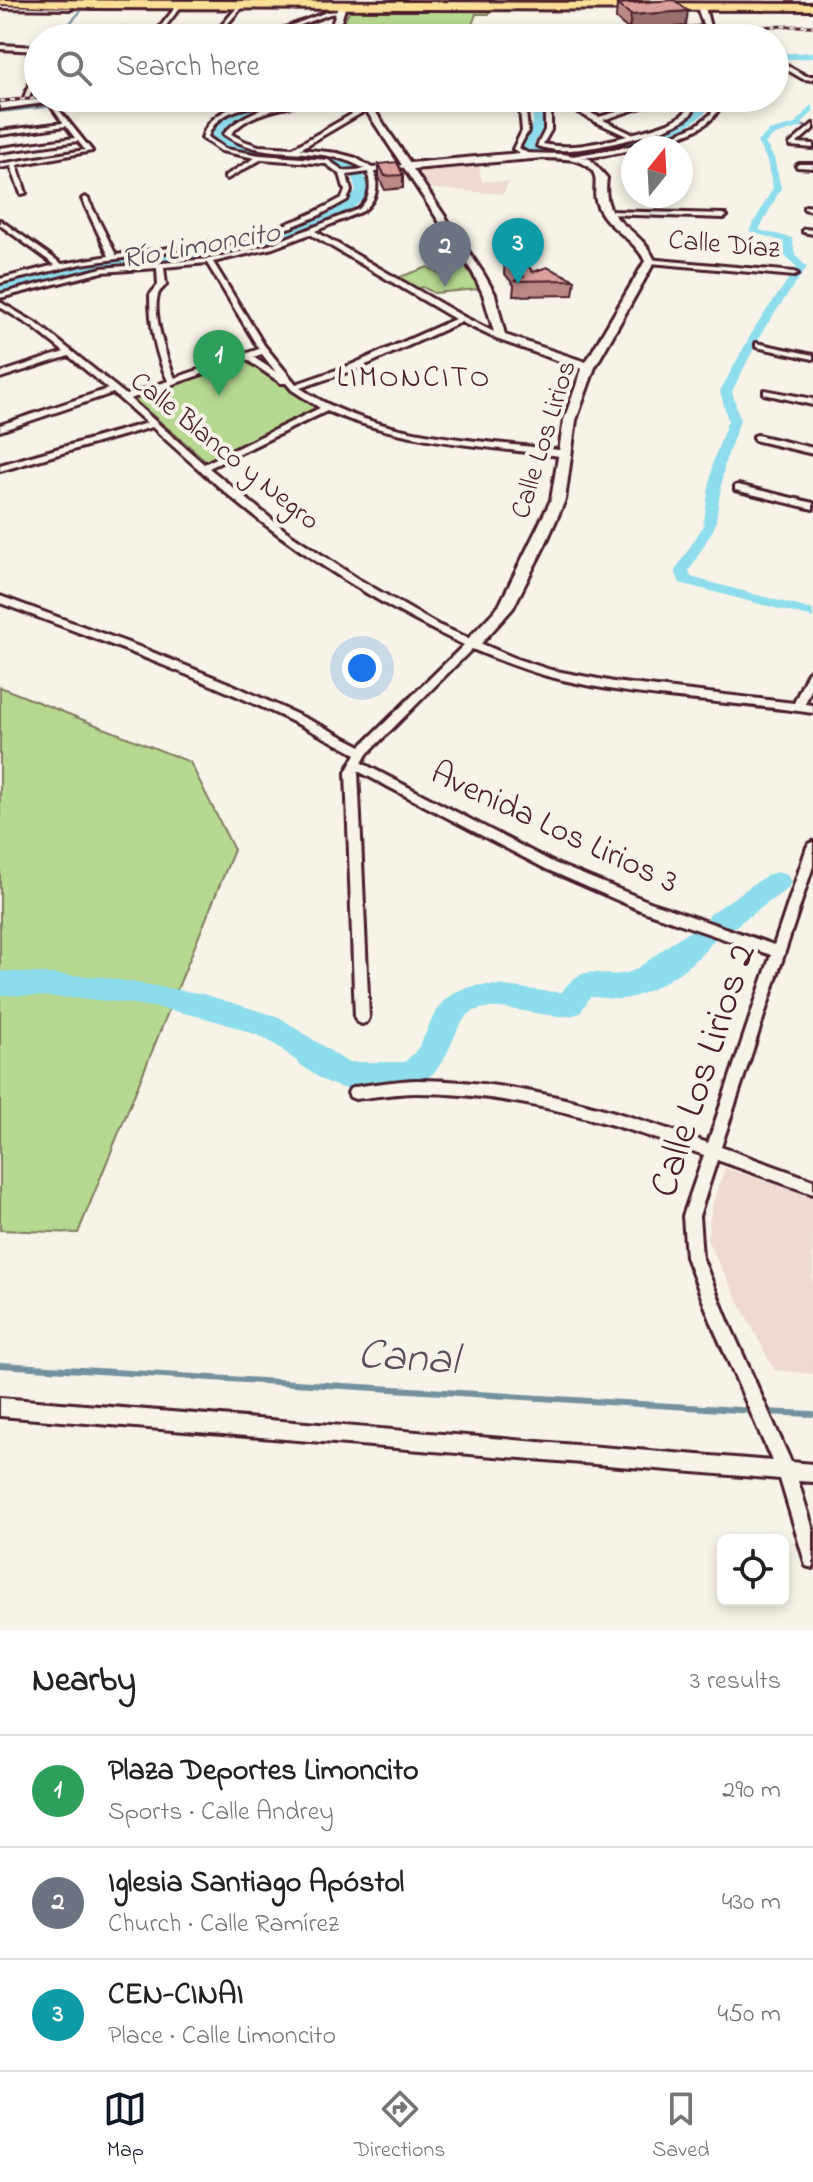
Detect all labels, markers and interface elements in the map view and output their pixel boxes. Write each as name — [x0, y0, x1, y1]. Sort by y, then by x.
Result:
search box — [24, 24, 789, 112]
icon: search — [52, 46, 96, 90]
text: Search here — [116, 46, 260, 90]
north arrow — [621, 136, 693, 208]
water label: Río Limoncito — [119, 211, 285, 283]
pin: 3 — [492, 218, 544, 284]
pin: 2 — [419, 221, 471, 287]
street label: Calle Díaz — [666, 221, 782, 271]
pin: 1 — [193, 330, 245, 396]
street label: Calle Los Lirios — [501, 356, 589, 524]
district label: LIMONCITO — [337, 357, 491, 401]
street label: Calle Blanco y Negro — [120, 362, 328, 542]
your location — [342, 648, 382, 688]
street label: Avenida Los Lirios 3 — [422, 750, 686, 908]
street label: Calle Los Lirios 2 — [636, 937, 774, 1205]
water label: Canal — [356, 1324, 465, 1395]
map controls — [717, 1534, 789, 1606]
button: locate — [717, 1534, 789, 1606]
text: Nearby — [32, 1657, 136, 1707]
text: 3 results — [690, 1663, 781, 1701]
text: Plaza Deportes Limoncito — [108, 1750, 419, 1794]
text: 1 — [54, 1772, 62, 1810]
text: 290 m — [722, 1772, 781, 1810]
text: Sports · Calle Andrey — [108, 1794, 334, 1832]
text: Iglesia Santiago Apóstol — [108, 1862, 404, 1906]
text: 2 — [52, 1884, 64, 1922]
text: 430 m — [722, 1884, 781, 1922]
text: Church · Calle Ramírez — [108, 1906, 339, 1944]
text: CEN-CINAI — [108, 1974, 243, 2018]
text: 3 — [53, 1996, 63, 2034]
text: 450 m — [718, 1996, 781, 2034]
text: Place · Calle Limoncito — [108, 2018, 336, 2056]
tab: Map — [103, 2087, 147, 2167]
tab: Directions — [354, 2087, 445, 2167]
tab: Saved — [652, 2087, 710, 2167]

